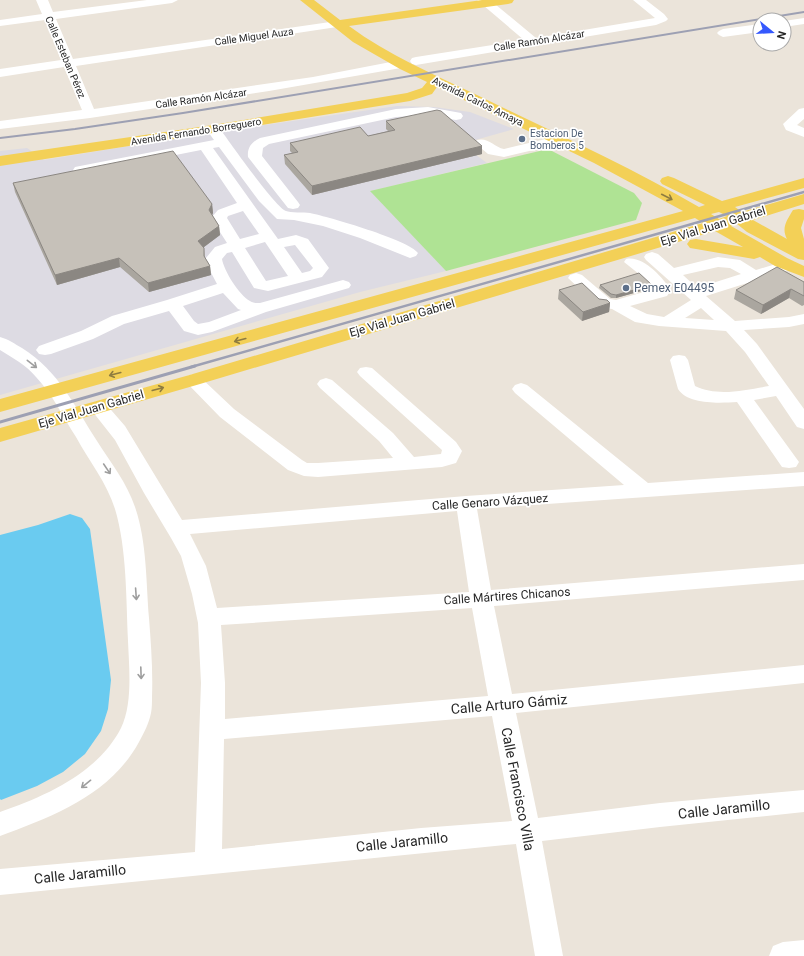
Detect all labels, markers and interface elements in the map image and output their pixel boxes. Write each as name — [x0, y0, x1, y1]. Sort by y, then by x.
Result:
north arrow — [752, 12, 792, 52]
street label: Calle Esteban Pérez — [43, 14, 88, 100]
street label: Calle Miguel Auza — [214, 26, 294, 47]
street label: Calle Ramón Alcázar — [493, 28, 586, 53]
text: N — [774, 29, 788, 41]
street label: Avenida Carlos Amaya — [431, 75, 525, 128]
street label: Calle Ramón Alcázar — [155, 87, 248, 110]
street label: Avenida Fernando Borreguero — [130, 116, 262, 147]
place label: Estacion De Bomberos 5 — [530, 128, 584, 151]
marker: Estacion De Bomberos 5 — [517, 134, 527, 144]
one-way arrow — [660, 193, 672, 201]
street label: Eje Vial Juan Gabriel — [659, 203, 767, 249]
place label: Pemex E04495 — [634, 281, 714, 295]
marker: Pemex E04495 — [621, 283, 631, 293]
street label: Eje Vial Juan Gabriel — [348, 296, 456, 340]
one-way arrow — [234, 337, 247, 344]
one-way arrow — [27, 359, 38, 368]
one-way arrow — [109, 371, 122, 379]
one-way arrow — [152, 385, 165, 393]
street label: Eje Vial Juan Gabriel — [37, 387, 145, 431]
one-way arrow — [103, 464, 111, 475]
street label: Calle Genaro Vázquez — [431, 491, 549, 513]
street label: Calle Mártires Chicanos — [443, 585, 571, 607]
one-way arrow — [133, 587, 140, 600]
one-way arrow — [138, 666, 145, 679]
street label: Calle Arturo Gámiz — [450, 691, 568, 717]
street label: Calle Francisco Villa — [498, 726, 538, 852]
one-way arrow — [81, 779, 92, 788]
street label: Calle Jaramillo — [677, 796, 771, 822]
street label: Calle Jaramillo — [355, 829, 449, 855]
street label: Calle Jaramillo — [33, 861, 127, 887]

